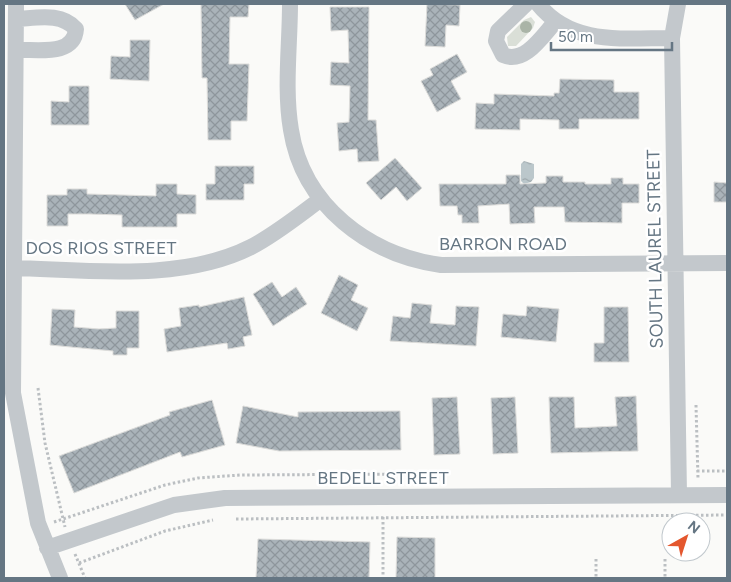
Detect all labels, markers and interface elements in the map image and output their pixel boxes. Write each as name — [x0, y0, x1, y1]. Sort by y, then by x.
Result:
scale bar — [551, 20, 672, 52]
text: 50 m — [558, 28, 593, 46]
street label: SOUTH LAUREL STREET — [642, 149, 668, 349]
street label: BARRON ROAD — [439, 233, 567, 255]
street label: DOS RIOS STREET — [26, 237, 177, 259]
street label: BEDELL STREET — [317, 467, 449, 489]
north arrow — [661, 512, 711, 562]
text: N — [684, 517, 703, 537]

